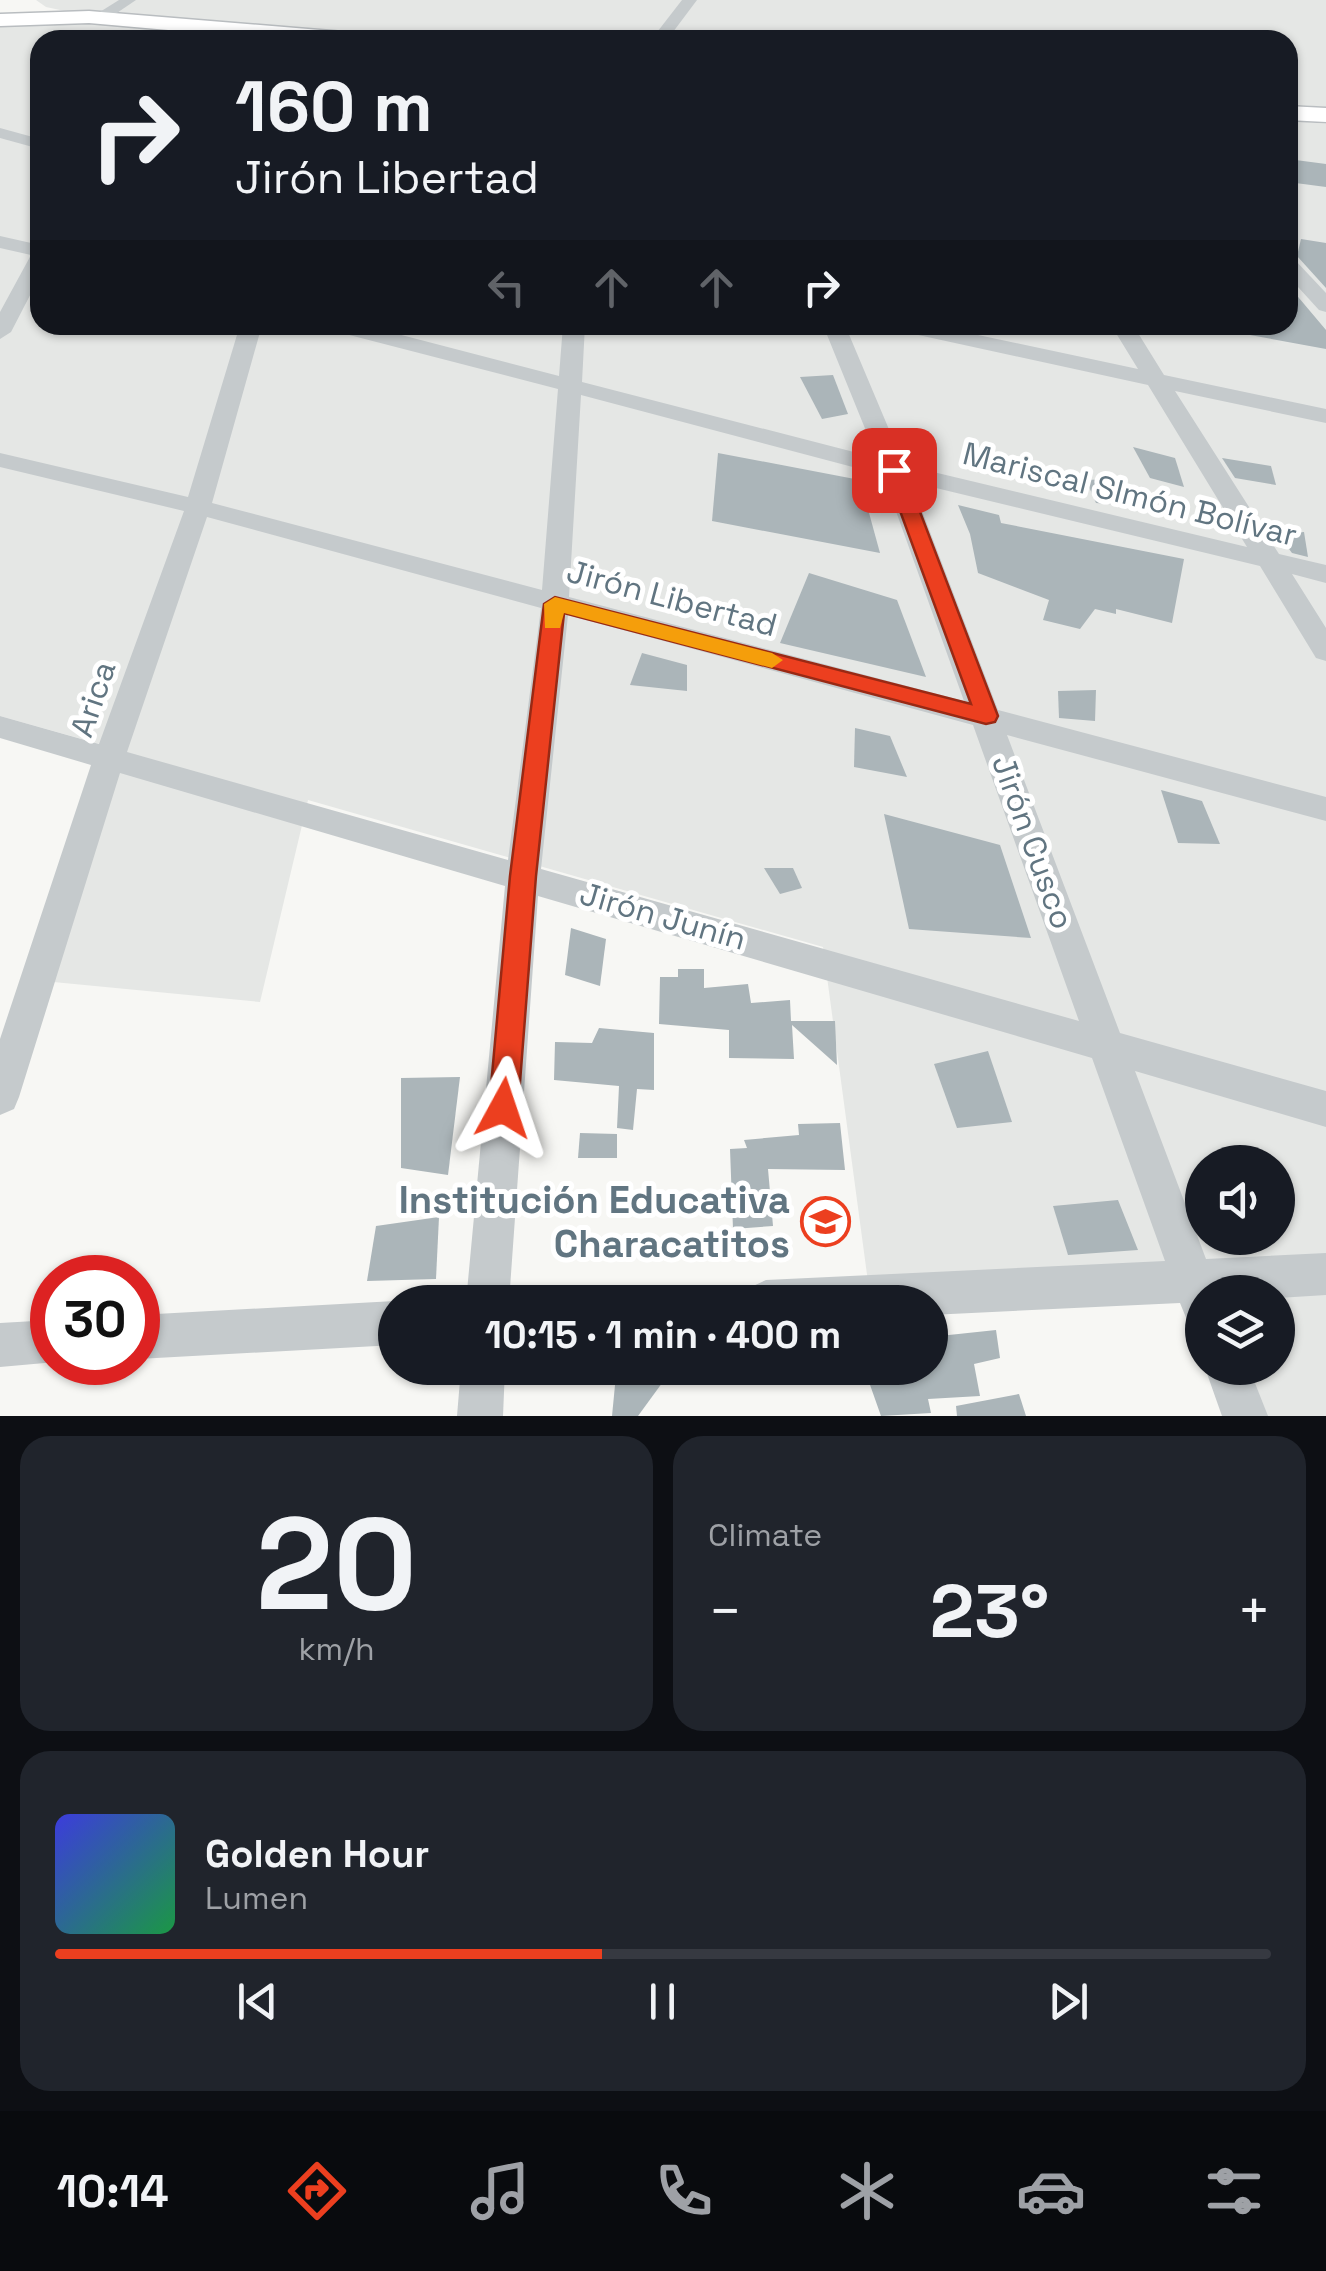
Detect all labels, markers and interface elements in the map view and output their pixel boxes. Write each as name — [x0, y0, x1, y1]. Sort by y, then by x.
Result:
text: 160 m — [235, 62, 433, 151]
icon: right — [70, 70, 200, 200]
text: Jirón Libertad — [235, 149, 539, 206]
icon: left — [479, 260, 534, 315]
icon: ahead — [584, 260, 639, 315]
icon: ahead — [689, 260, 744, 315]
icon: right — [794, 260, 849, 315]
pin — [852, 428, 937, 513]
street label: Mariscal SImón Bolívar — [959, 433, 1301, 555]
icon: arrive — [867, 443, 922, 498]
street label: Jirón Libertad — [562, 551, 782, 645]
street label: Arica — [61, 656, 125, 742]
street label: Jirón Cusco — [983, 750, 1083, 934]
street label: Jirón Junín — [575, 873, 751, 959]
position arrow — [451, 1056, 555, 1160]
map controls — [1185, 1145, 1295, 1385]
button: sound — [1185, 1145, 1295, 1255]
place label: Institución Educativa Characatitos — [399, 1176, 790, 1268]
school or university icon: Institución Educativa Characatitos — [799, 1196, 851, 1248]
speed limit sign: 30 — [30, 1255, 160, 1385]
button: layers — [1185, 1275, 1295, 1385]
text: 10:15 · 1 min · 400 m — [485, 1311, 841, 1359]
text: 20 — [256, 1481, 417, 1647]
text: Climate — [708, 1515, 822, 1555]
text: 23° — [930, 1563, 1049, 1659]
text: − — [708, 1576, 742, 1646]
text: + — [1237, 1576, 1271, 1646]
text: km/h — [298, 1629, 375, 1669]
text: Golden Hour — [205, 1830, 429, 1878]
text: Lumen — [205, 1878, 308, 1918]
icon: previous — [230, 1974, 285, 2029]
icon: pause — [635, 1974, 690, 2029]
icon: next — [1041, 1974, 1096, 2029]
icon: directions — [282, 2156, 352, 2226]
icon: music — [465, 2156, 535, 2226]
icon: phone — [649, 2156, 719, 2226]
icon: climate — [832, 2156, 902, 2226]
icon: car — [1016, 2156, 1086, 2226]
icon: filters — [1199, 2156, 1269, 2226]
text: 10:14 — [57, 2163, 169, 2220]

